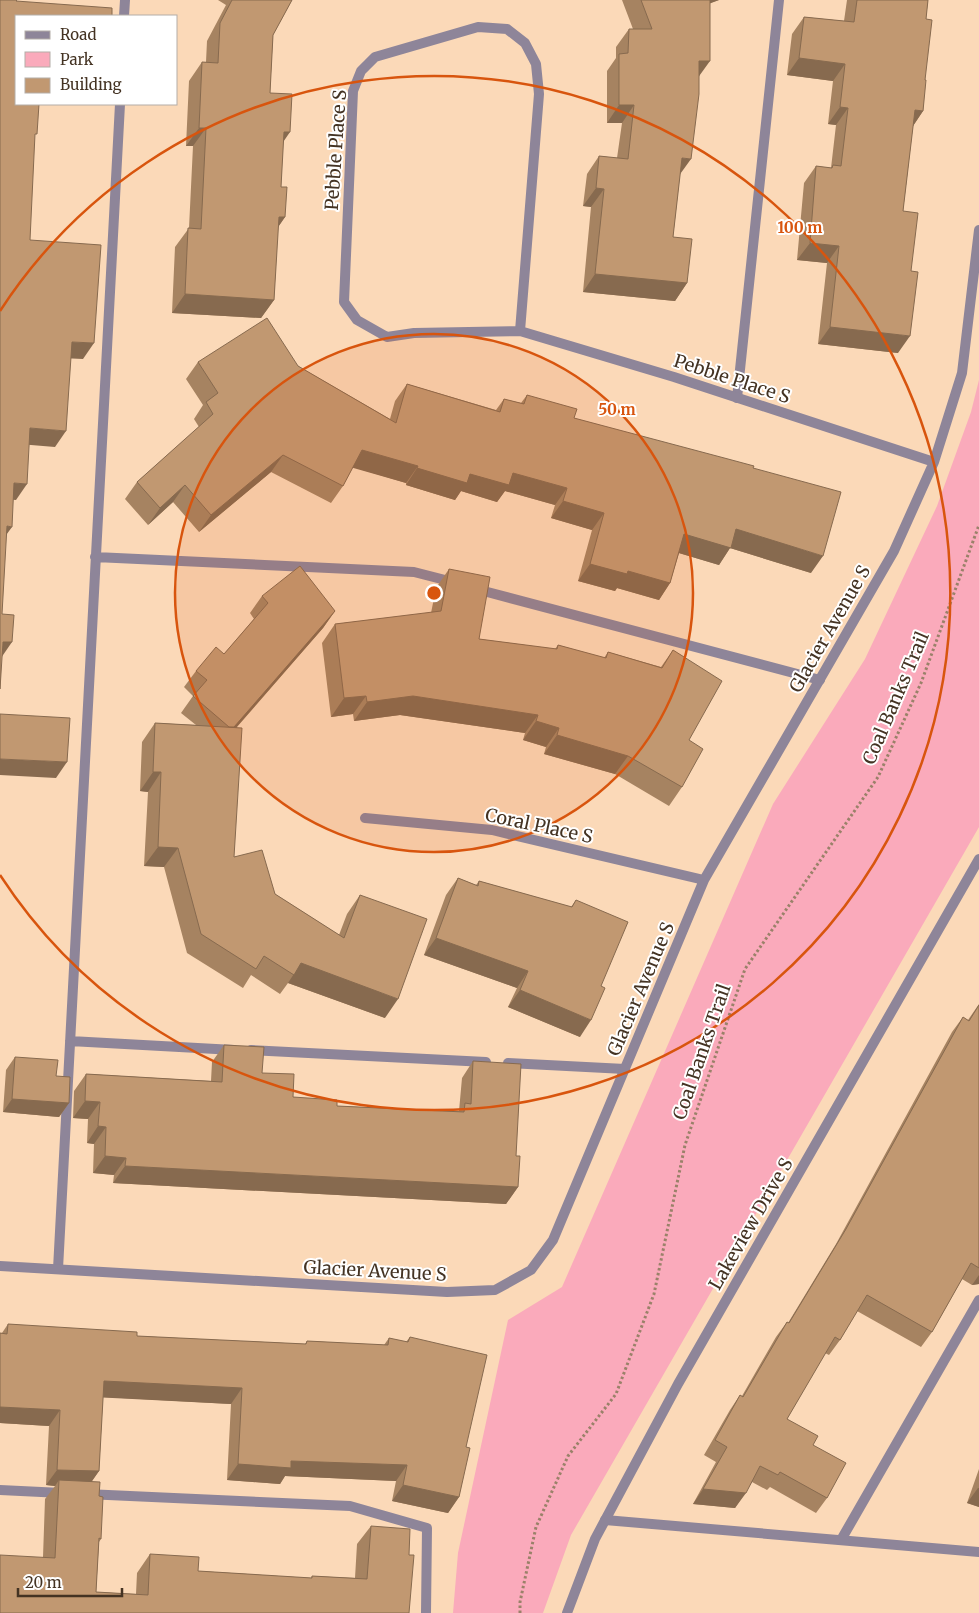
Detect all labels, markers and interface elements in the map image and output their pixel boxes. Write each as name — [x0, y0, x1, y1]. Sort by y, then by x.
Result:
legend — [15, 15, 178, 105]
text: Road — [60, 25, 96, 44]
text: Park — [60, 50, 94, 69]
text: Building — [60, 75, 122, 94]
street label: Pebble Place S — [320, 88, 351, 211]
text: 100 m — [778, 218, 822, 237]
street label: Pebble Place S — [671, 349, 794, 408]
text: 50 m — [598, 400, 636, 419]
street label: Glacier Avenue S — [784, 561, 875, 696]
centre of rings — [425, 584, 443, 602]
street label: Coal Banks Trail — [857, 628, 934, 768]
street label: Coral Place S — [483, 803, 595, 848]
street label: Glacier Avenue S — [602, 918, 679, 1059]
street label: Coal Banks Trail — [668, 981, 736, 1123]
street label: Lakeview Drive S — [703, 1153, 798, 1294]
street label: Glacier Avenue S — [303, 1255, 447, 1286]
scale bar — [18, 1566, 121, 1598]
text: 20 m — [25, 1573, 62, 1592]

